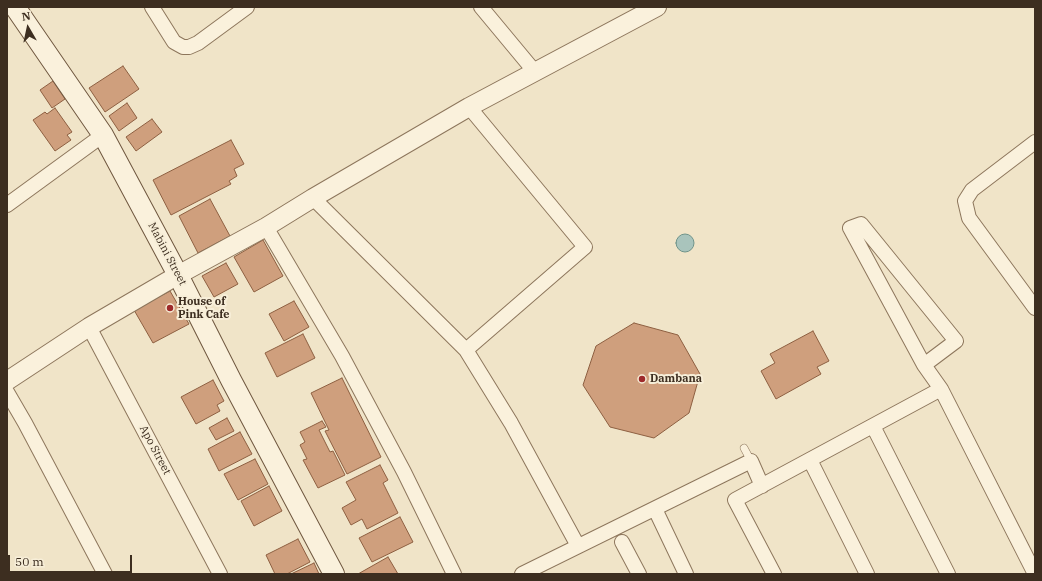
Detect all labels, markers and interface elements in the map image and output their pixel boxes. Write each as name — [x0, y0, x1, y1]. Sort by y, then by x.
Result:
north arrow — [8, 8, 48, 48]
text: N — [21, 9, 32, 24]
street label: Mabini Street — [145, 220, 189, 288]
place label: House of Pink Cafe — [178, 295, 230, 321]
marker: House of Pink Cafe — [165, 303, 175, 313]
place label: Dambana — [650, 372, 702, 386]
marker: Dambana — [637, 374, 647, 384]
street label: Apo Street — [137, 423, 173, 477]
scale bar — [10, 547, 134, 573]
text: 50 m — [15, 554, 44, 569]

